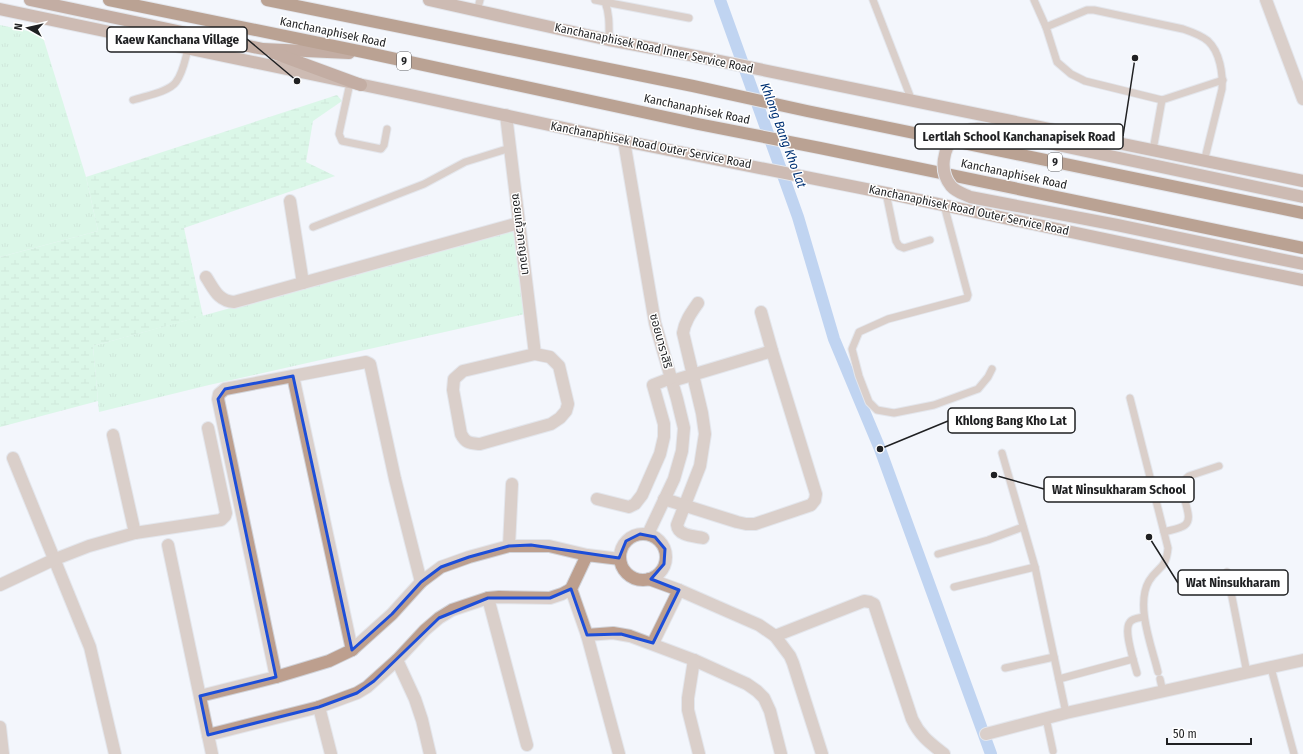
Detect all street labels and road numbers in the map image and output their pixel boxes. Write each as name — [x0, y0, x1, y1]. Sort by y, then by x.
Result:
street label: Kanchanaphisek Road — [279, 14, 387, 50]
street label: Kanchanaphisek Road Inner Service Road — [553, 20, 755, 76]
road number: 9 — [397, 52, 411, 70]
street label: Kanchanaphisek Road — [643, 91, 751, 127]
street label: Kanchanaphisek Road Outer Service Road — [549, 119, 753, 171]
road number: 9 — [1048, 153, 1062, 171]
street label: Kanchanaphisek Road — [960, 156, 1068, 192]
street label: Kanchanaphisek Road Outer Service Road — [868, 182, 1070, 238]
street label: ซอยแก้วกาญจนา — [509, 192, 533, 276]
street label: ซอยนาราสิริ — [647, 312, 675, 370]

